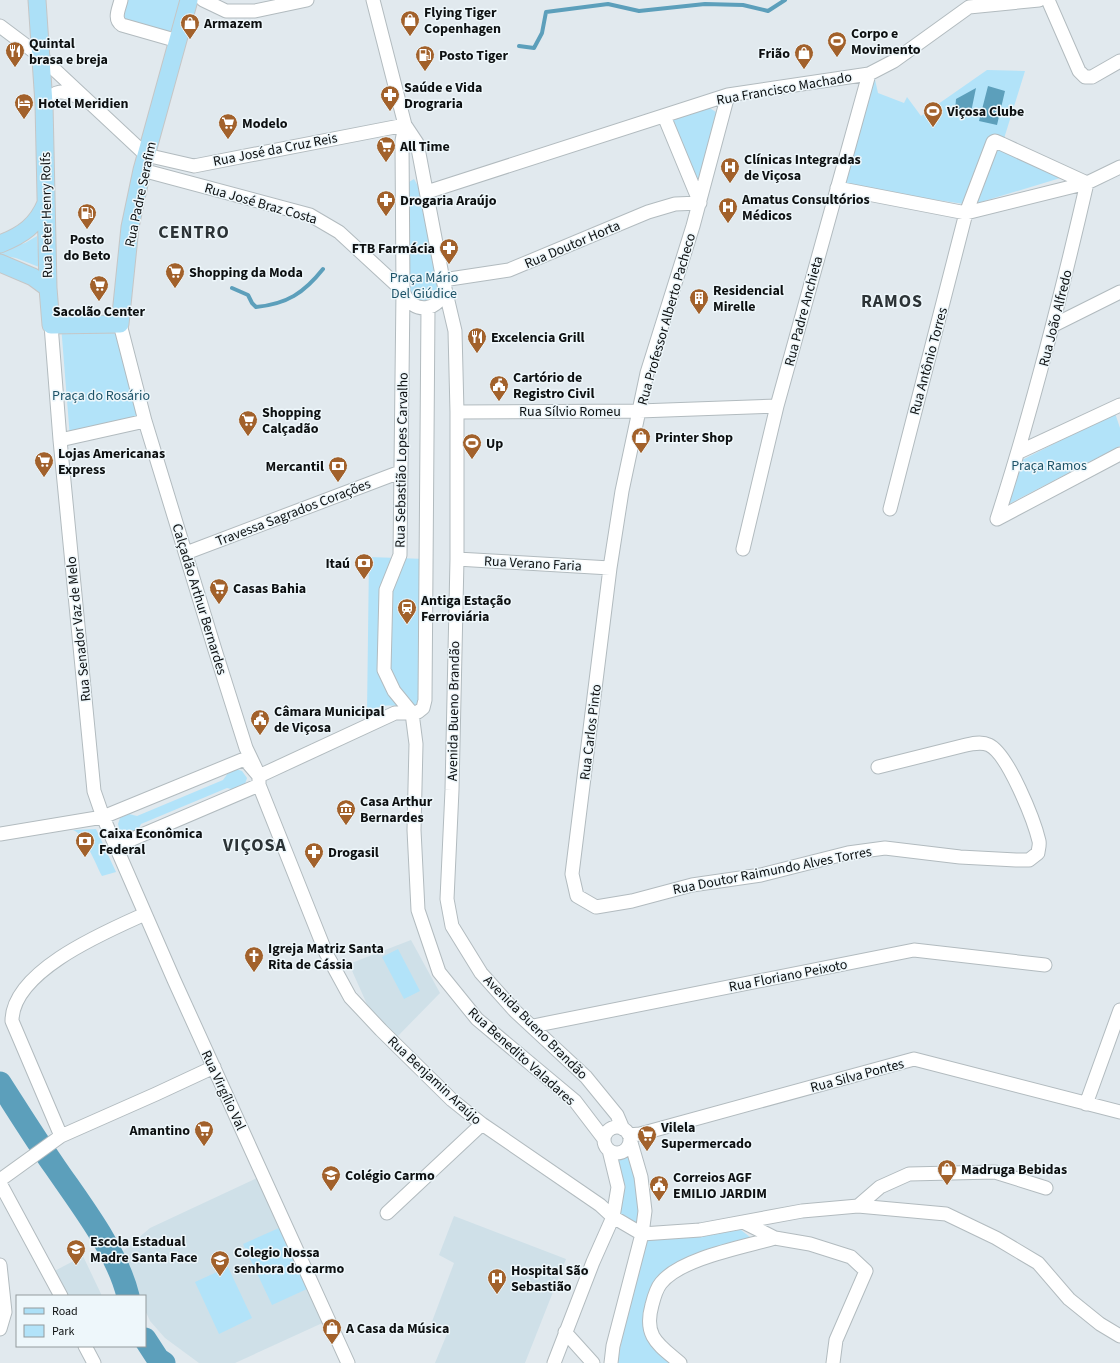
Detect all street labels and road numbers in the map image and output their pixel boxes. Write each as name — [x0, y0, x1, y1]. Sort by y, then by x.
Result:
street label: Rua Francisco Machado — [715, 67, 853, 111]
street label: Rua José da Cruz Reis — [211, 128, 339, 172]
street label: Rua Padre Serafim — [120, 140, 162, 249]
street label: Rua Peter Henry Rolfs — [36, 152, 58, 278]
street label: Rua José Braz Costa — [202, 178, 319, 230]
street label: Rua Doutor Horta — [521, 216, 623, 274]
street label: Rua Professor Alberto Pacheco — [633, 231, 701, 408]
street label: Rua Padre Anchieta — [780, 254, 828, 368]
street label: Rua João Alfredo — [1034, 268, 1078, 369]
street label: Rua Antônio Torres — [905, 305, 953, 417]
street label: Rua Sebastião Lopes Carvalho — [390, 372, 414, 548]
street label: Rua Sílvio Romeu — [519, 402, 621, 422]
street label: Travessa Sagrados Corações — [213, 474, 374, 552]
street label: Calçadão Arthur Bernardes — [166, 521, 232, 678]
street label: Rua Verano Faria — [484, 551, 582, 577]
street label: Rua Senador Vaz de Melo — [61, 555, 97, 703]
street label: Avenida Bueno Brandão — [443, 641, 465, 781]
street label: Rua Carlos Pinto — [575, 683, 607, 781]
street label: Rua Doutor Raimundo Alves Torres — [671, 842, 874, 900]
street label: Rua Floriano Peixoto — [727, 955, 849, 997]
street label: Avenida Bueno Brandão — [479, 971, 592, 1084]
street label: Rua Benedito Valadares — [463, 1003, 580, 1111]
street label: Rua Benjamin Araújo — [383, 1032, 486, 1130]
street label: Rua Virgílio Val — [196, 1047, 251, 1134]
street label: Rua Silva Pontes — [808, 1054, 906, 1098]

